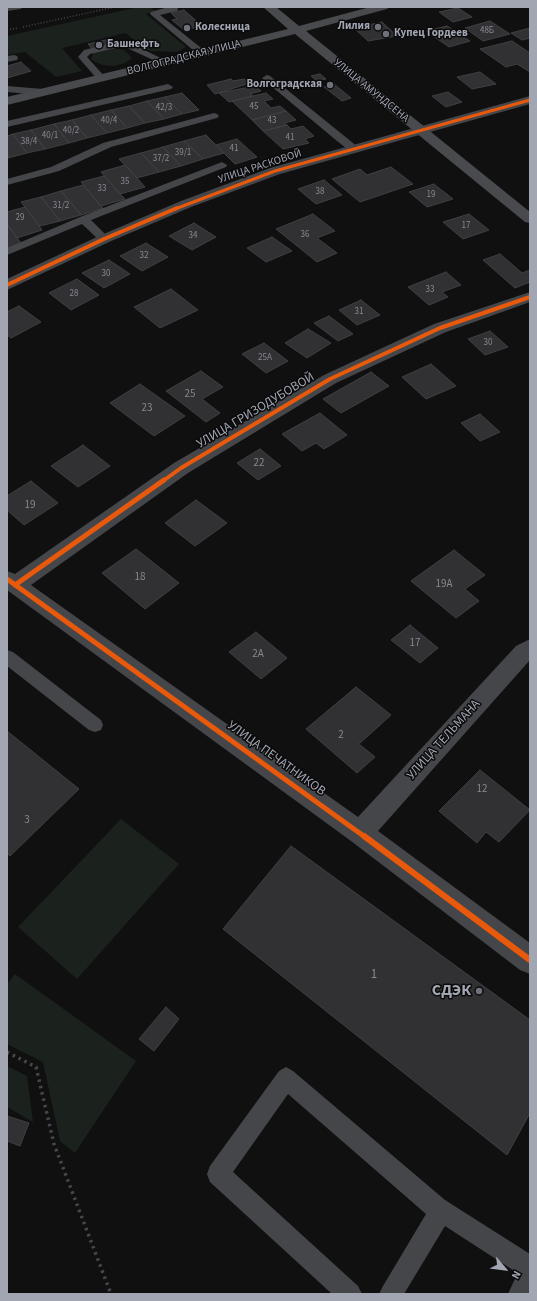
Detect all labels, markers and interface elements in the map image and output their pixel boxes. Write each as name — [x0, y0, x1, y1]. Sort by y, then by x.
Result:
place label: Лилия — [338, 20, 370, 34]
place label: Колесница — [195, 21, 250, 35]
marker: Лилия — [373, 22, 383, 32]
marker: Колесница — [182, 23, 192, 33]
house number: 48Б — [480, 26, 494, 36]
place label: Купец Гордеев — [394, 27, 468, 41]
marker: Купец Гордеев — [381, 29, 391, 39]
place label: Башнефть — [107, 38, 160, 52]
street label: ВОЛГОГРАДСКАЯ УЛИЦА — [126, 38, 242, 78]
marker: Башнефть — [94, 40, 104, 50]
street label: УЛИЦА АМУНДСЕНА — [331, 57, 411, 125]
place label: Волгоградская — [246, 78, 322, 92]
marker: Волгоградская — [325, 80, 335, 90]
house number: 45 — [250, 102, 258, 112]
house number: 42/3 — [156, 103, 172, 113]
house number: 40/4 — [101, 116, 117, 126]
house number: 43 — [268, 116, 276, 126]
house number: 40/2 — [63, 126, 79, 136]
house number: 40/1 — [42, 131, 58, 141]
house number: 41 — [286, 133, 294, 143]
house number: 38/4 — [21, 137, 37, 147]
house number: 41 — [230, 144, 238, 154]
street label: УЛИЦА РАСКОВОЙ — [217, 147, 303, 187]
house number: 39/1 — [175, 148, 191, 158]
house number: 37/2 — [153, 154, 169, 164]
house number: 35 — [121, 177, 129, 187]
house number: 33 — [98, 184, 106, 194]
house number: 38 — [316, 187, 324, 197]
house number: 19 — [427, 190, 435, 200]
house number: 31/2 — [53, 201, 69, 211]
house number: 29 — [16, 213, 24, 223]
house number: 17 — [462, 221, 470, 231]
house number: 36 — [301, 230, 309, 240]
house number: 34 — [189, 231, 197, 241]
house number: 32 — [140, 251, 148, 261]
house number: 30 — [102, 269, 110, 279]
house number: 33 — [426, 285, 434, 295]
house number: 28 — [70, 289, 78, 299]
house number: 31 — [355, 307, 363, 317]
house number: 30 — [484, 338, 492, 348]
house number: 25А — [258, 353, 272, 363]
street label: УЛИЦА ГРИЗОДУБОВОЙ — [194, 370, 318, 452]
house number: 25 — [185, 388, 195, 402]
house number: 23 — [142, 402, 152, 416]
house number: 22 — [254, 457, 264, 471]
house number: 19 — [25, 499, 35, 513]
house number: 18 — [135, 571, 145, 585]
house number: 19А — [436, 578, 452, 592]
house number: 17 — [410, 637, 420, 651]
house number: 2А — [252, 648, 264, 662]
street label: УЛИЦА ТЕЛЬМАНА — [404, 697, 484, 783]
street label: УЛИЦА ПЕЧАТНИКОВ — [224, 718, 328, 800]
house number: 2 — [338, 729, 344, 743]
house number: 12 — [477, 783, 487, 797]
house number: 3 — [24, 814, 30, 828]
house number: 1 — [371, 967, 377, 983]
place label: СДЭК — [432, 981, 471, 1001]
marker: СДЭК — [474, 986, 484, 996]
north arrow — [485, 1249, 525, 1289]
text: N — [508, 1268, 524, 1282]

